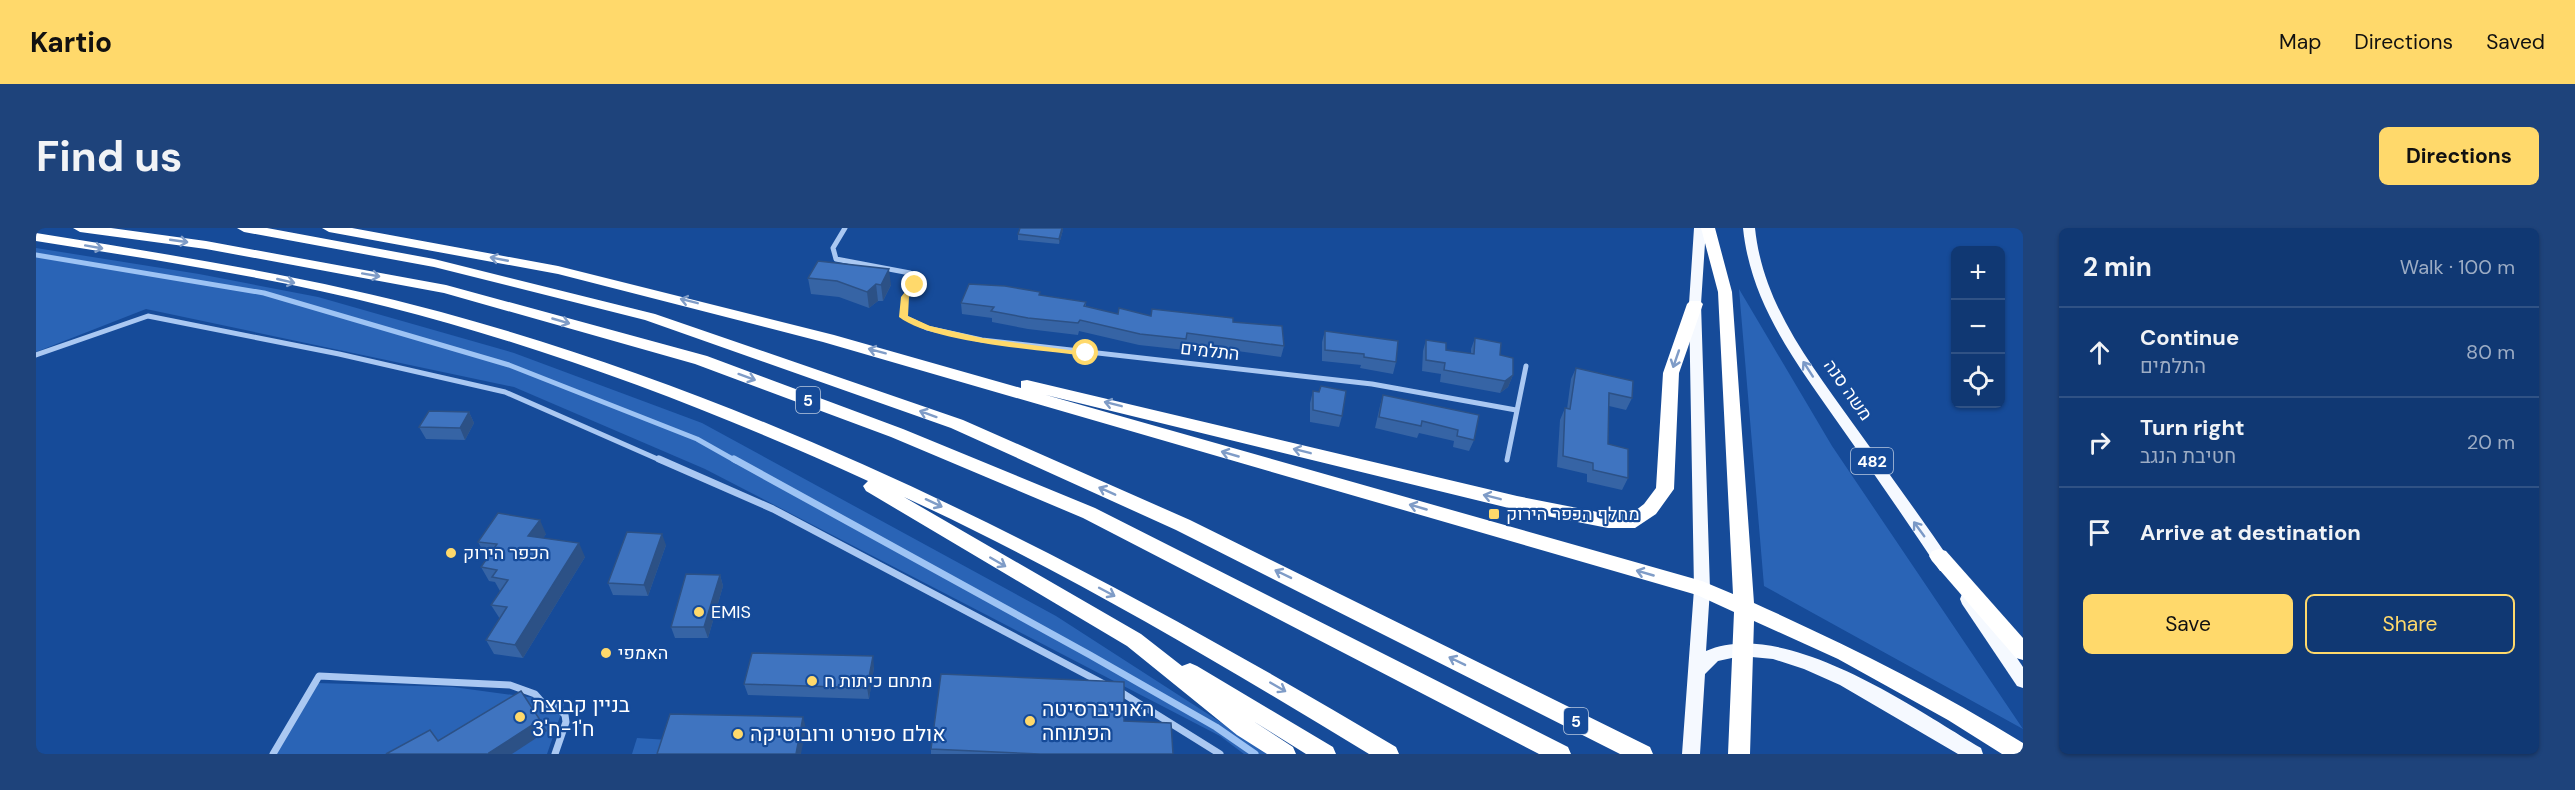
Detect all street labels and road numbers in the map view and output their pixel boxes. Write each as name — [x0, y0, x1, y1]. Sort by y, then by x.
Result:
street label: התלמים — [1179, 336, 1241, 366]
street label: משה סנה — [1818, 355, 1878, 425]
road number: 5 — [796, 387, 820, 413]
road number: 482 — [1851, 448, 1893, 474]
road number: 5 — [1564, 708, 1588, 734]

